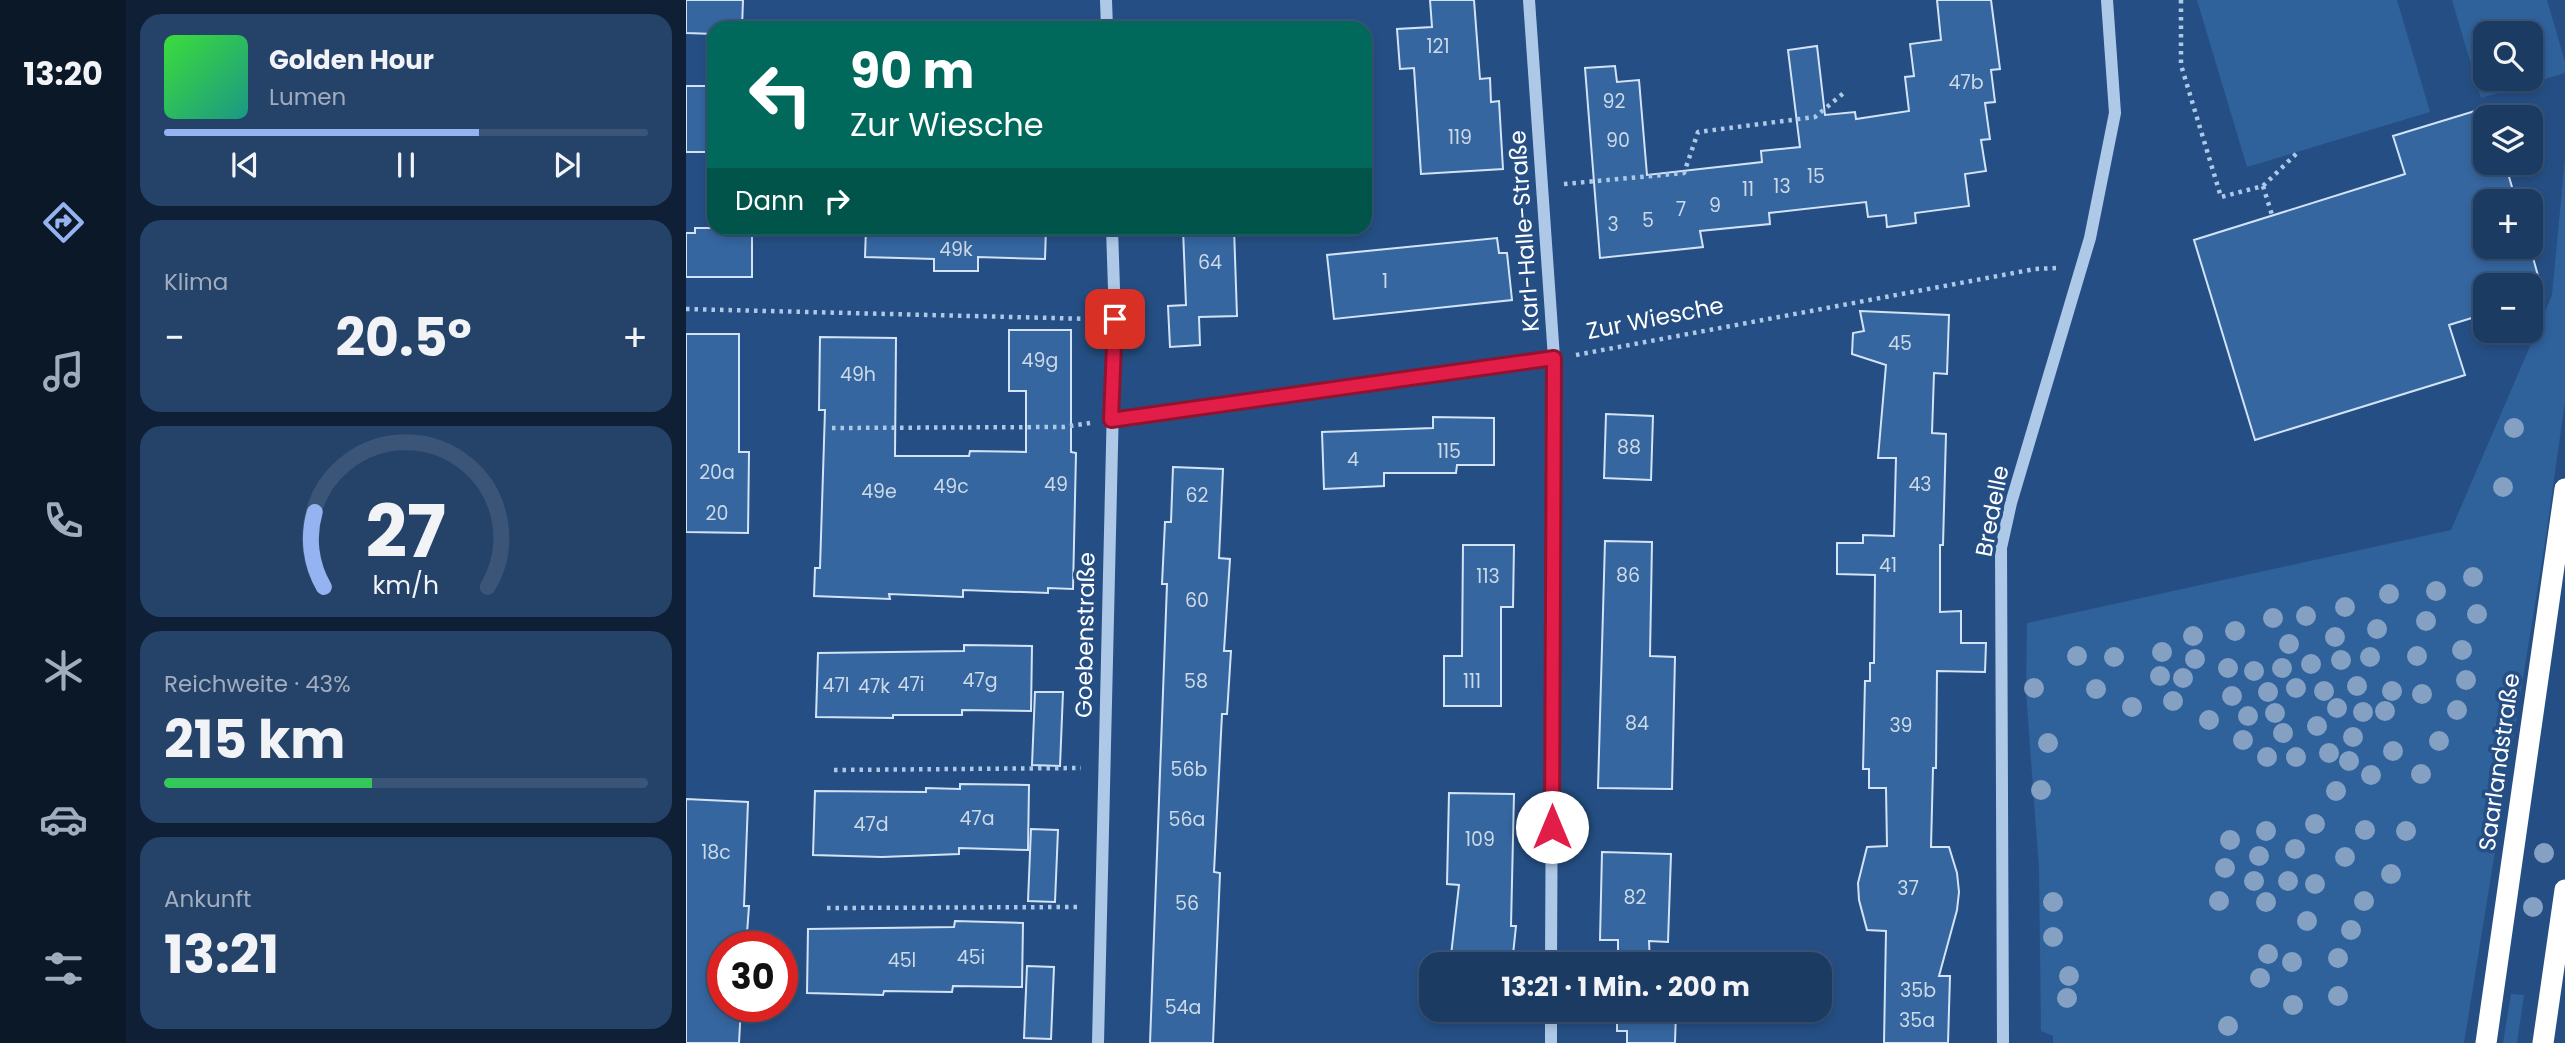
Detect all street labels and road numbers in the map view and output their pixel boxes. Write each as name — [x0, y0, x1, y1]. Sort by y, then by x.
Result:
street label: Karl-Halle-Straße — [1501, 129, 1547, 333]
street label: Zur Wiesche — [1584, 289, 1726, 347]
street label: Bredelle — [1967, 463, 2017, 559]
street label: Goebenstraße — [1068, 552, 1102, 718]
street label: Saarlandstraße — [2471, 671, 2527, 853]

